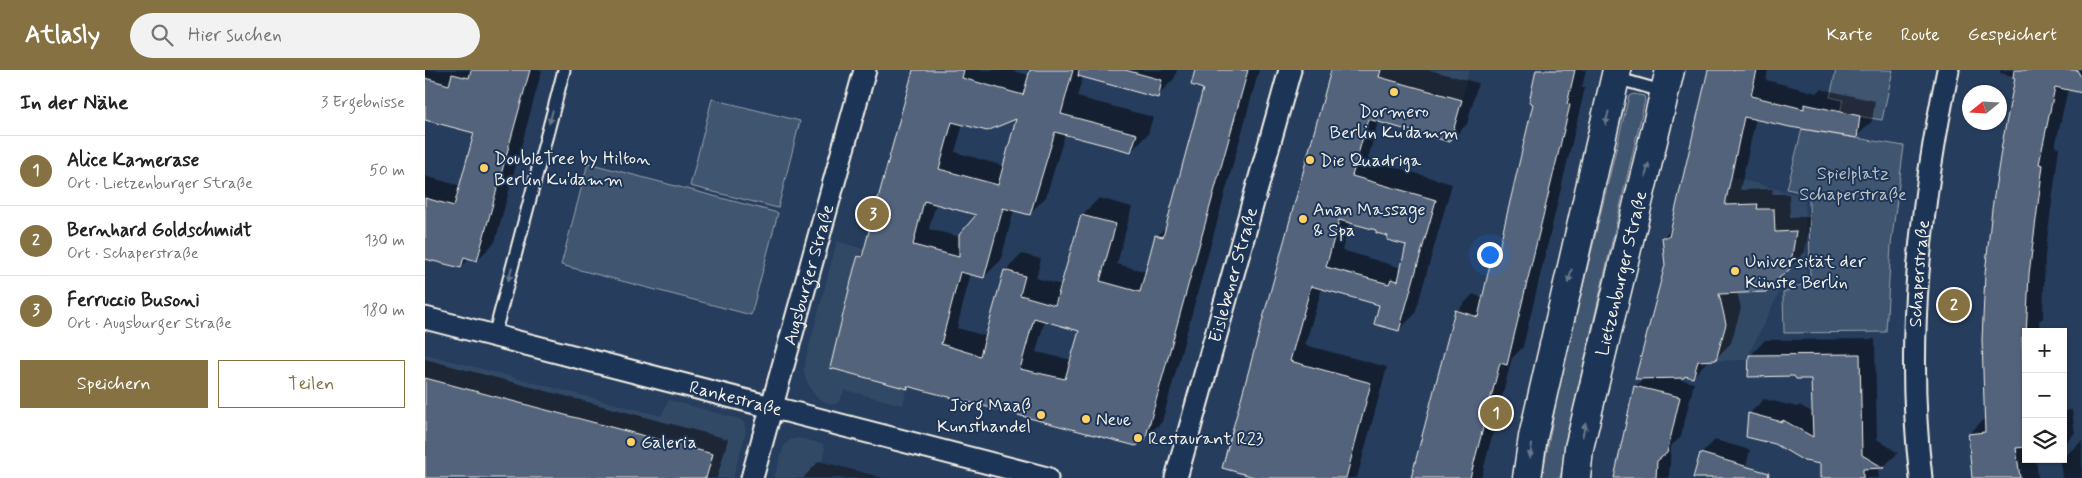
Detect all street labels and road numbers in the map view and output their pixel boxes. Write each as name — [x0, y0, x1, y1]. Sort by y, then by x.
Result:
street label: Lietzenburger Straße — [1591, 188, 1654, 358]
street label: Augsburger Straße — [778, 202, 840, 348]
street label: Eislebener Straße — [1203, 205, 1264, 345]
street label: Schaperstraße — [1904, 218, 1936, 328]
street label: Rankestraße — [687, 375, 785, 422]

